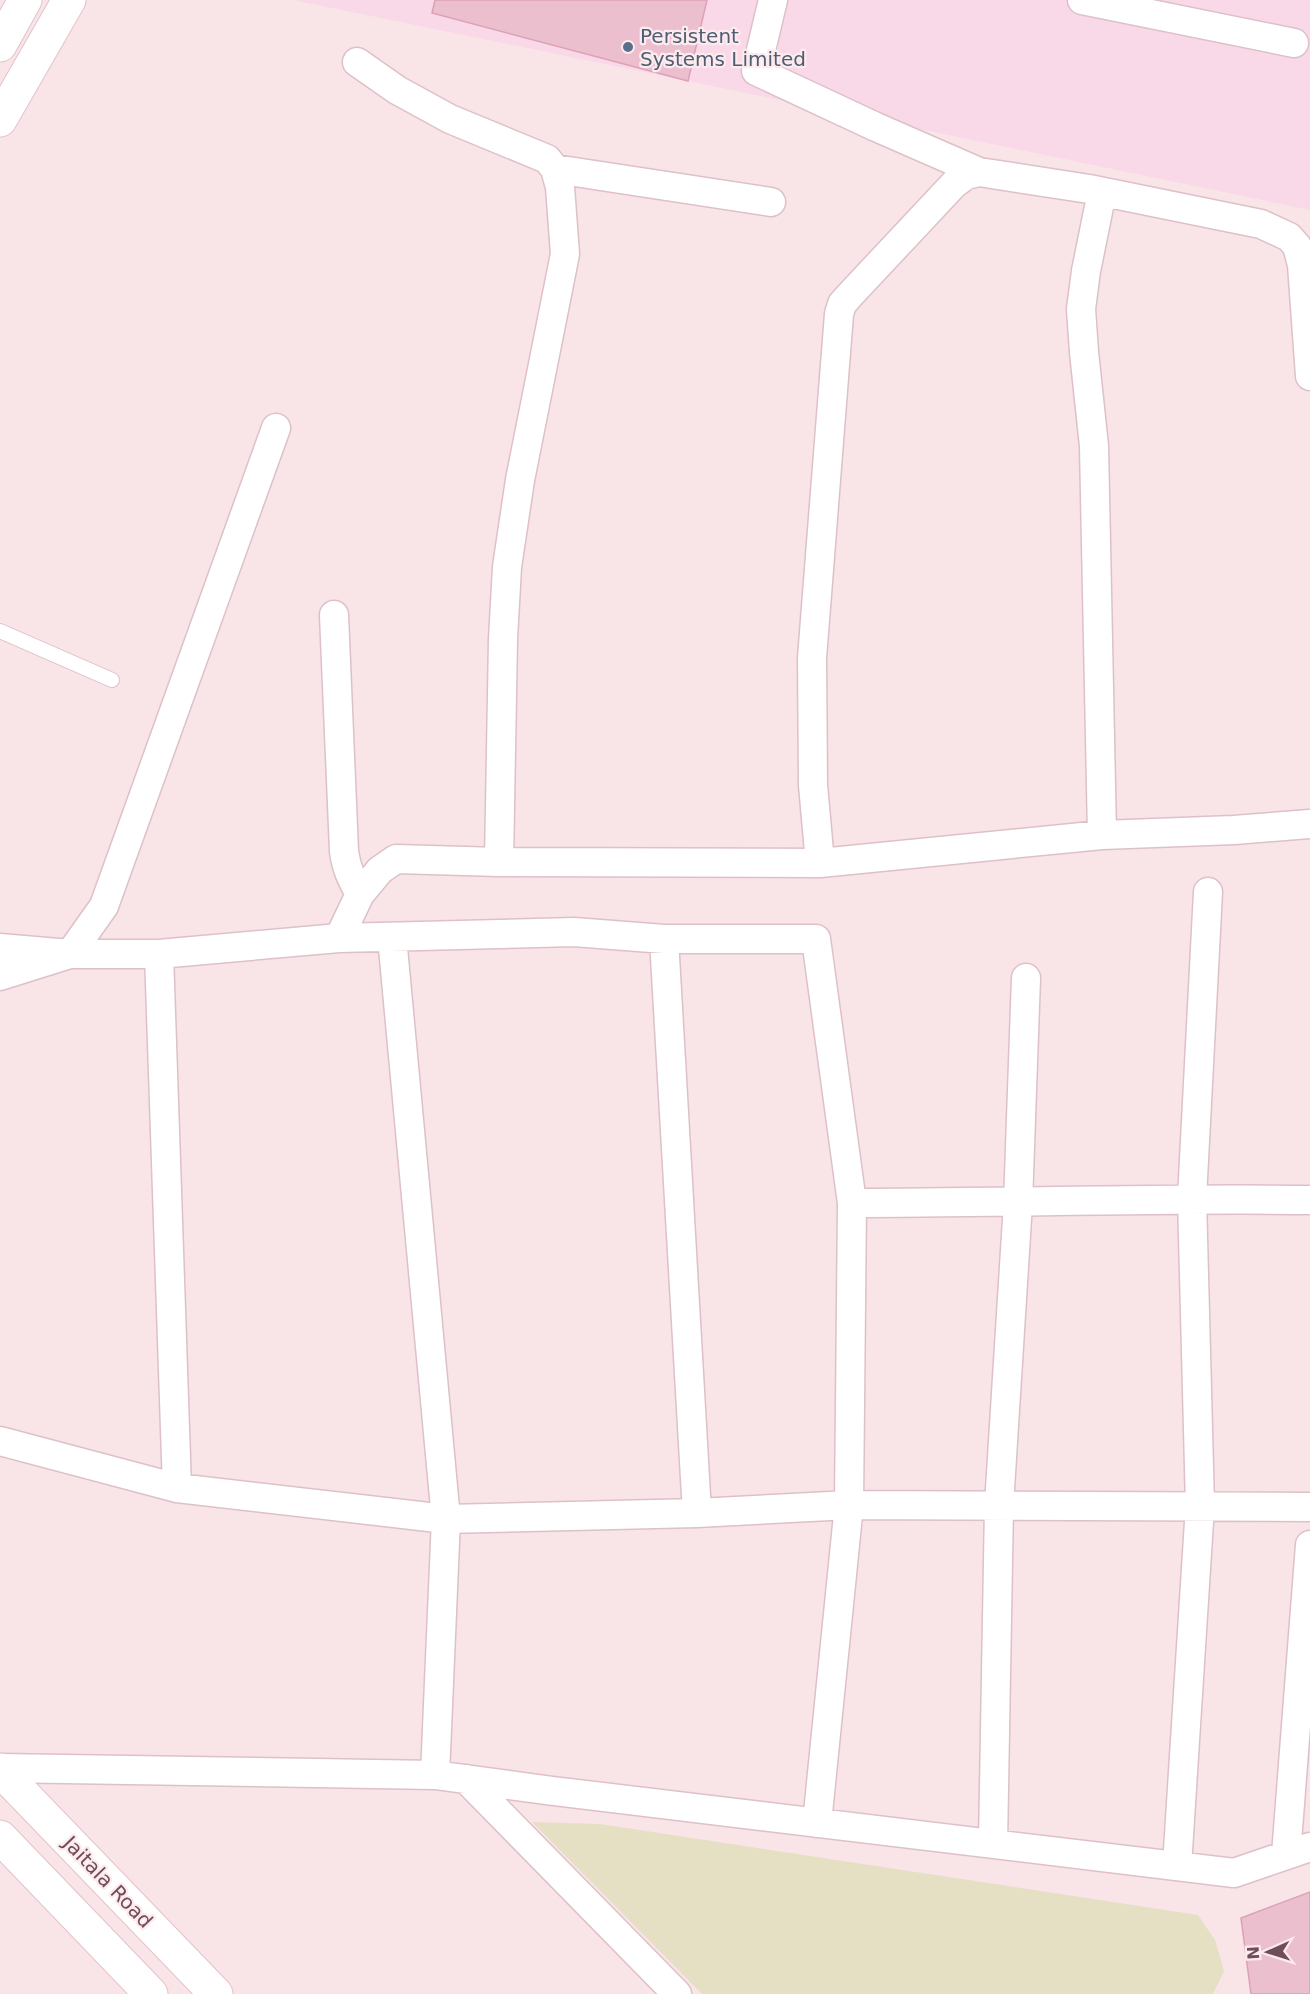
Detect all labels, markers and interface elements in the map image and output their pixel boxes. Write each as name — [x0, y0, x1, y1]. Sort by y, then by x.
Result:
place label: Persistent Systems Limited — [640, 24, 806, 71]
marker: Persistent Systems Limited — [621, 40, 635, 54]
street label: Jaitala Road — [57, 1830, 158, 1933]
north arrow — [1238, 1922, 1298, 1982]
text: N — [1244, 1946, 1263, 1960]

